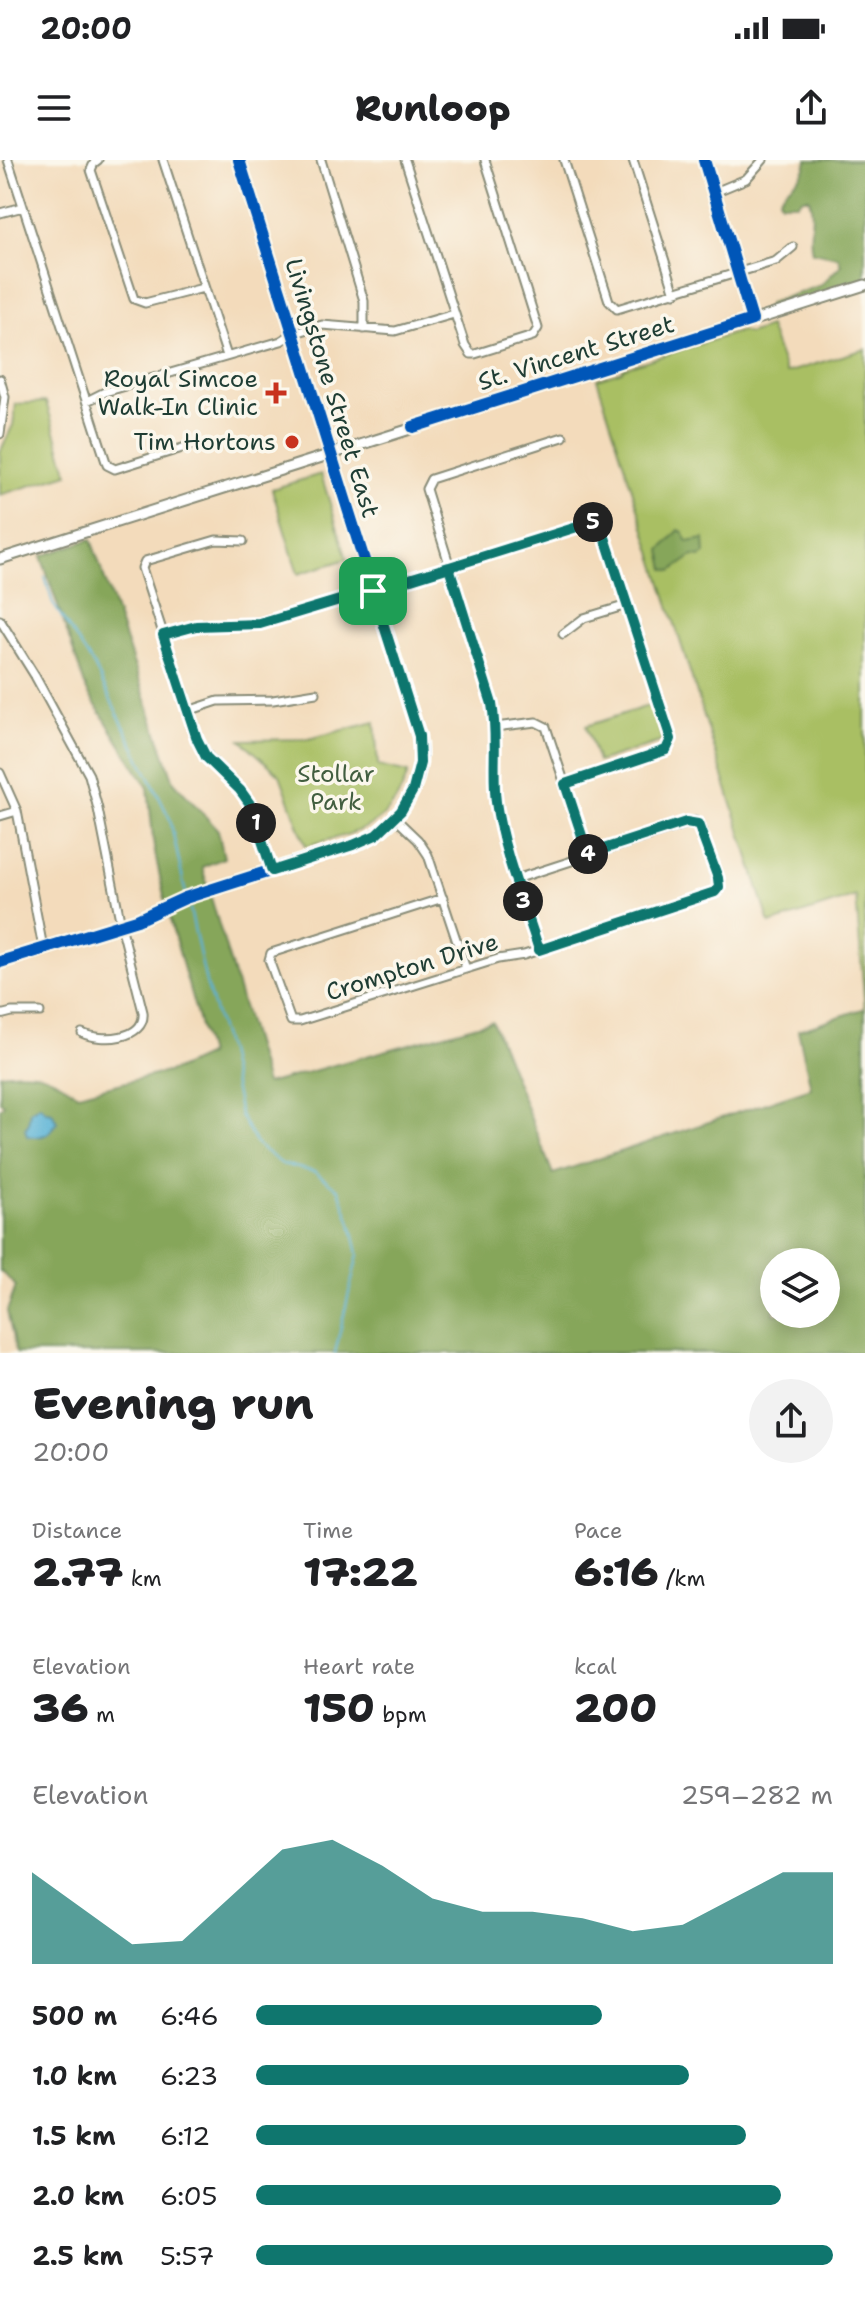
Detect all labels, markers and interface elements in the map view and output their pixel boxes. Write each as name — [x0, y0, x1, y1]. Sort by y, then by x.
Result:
text: 20:00 — [40, 8, 132, 49]
text: Runloop — [355, 84, 510, 133]
icon: menu — [32, 86, 76, 130]
icon: share — [789, 86, 833, 130]
street label: Livingstone Street East — [277, 254, 387, 522]
street label: St. Vincent Street — [474, 308, 678, 398]
place label: Royal Simcoe Walk-In Clinic — [97, 363, 258, 423]
marker: Royal Simcoe Walk-In Clinic — [265, 382, 287, 404]
place label: Tim Hortons — [133, 426, 276, 458]
marker: Tim Hortons — [283, 433, 301, 451]
pin: 5 — [573, 502, 613, 542]
text: 5 — [586, 507, 600, 536]
pin — [339, 557, 407, 625]
icon: arrive — [351, 569, 395, 613]
park label: Stollar Park — [297, 758, 375, 818]
pin: 1 — [236, 803, 276, 843]
text: 1 — [251, 808, 261, 837]
pin: 4 — [568, 834, 608, 874]
text: 4 — [580, 839, 596, 868]
pin: 3 — [503, 881, 543, 921]
text: 3 — [515, 886, 531, 915]
street label: Crompton Drive — [322, 926, 502, 1008]
map controls — [760, 1248, 840, 1328]
button: layers — [760, 1248, 840, 1328]
text: Evening run — [32, 1374, 314, 1433]
button: share — [749, 1379, 833, 1463]
text: 20:00 — [32, 1434, 110, 1469]
text: Distance — [32, 1516, 122, 1545]
text: Time — [303, 1516, 353, 1545]
text: Pace — [574, 1516, 622, 1545]
text: 2.77 — [32, 1545, 123, 1599]
text: 17:22 — [303, 1545, 417, 1599]
text: 6:16 — [574, 1545, 659, 1599]
text: km — [123, 1564, 162, 1593]
text: /km — [659, 1564, 705, 1593]
text: Elevation — [32, 1652, 130, 1681]
text: Heart rate — [303, 1652, 415, 1681]
text: kcal — [574, 1652, 617, 1681]
text: 36 — [32, 1681, 88, 1735]
text: 150 — [303, 1681, 375, 1735]
text: 200 — [574, 1681, 657, 1735]
text: m — [88, 1700, 115, 1729]
text: bpm — [375, 1700, 427, 1729]
text: Elevation — [32, 1777, 148, 1812]
text: 259–282 m — [681, 1777, 833, 1812]
text: 500 m — [32, 1998, 117, 2033]
text: 6:46 — [160, 1998, 219, 2033]
text: 1.0 km — [32, 2058, 117, 2093]
text: 6:23 — [160, 2058, 218, 2093]
text: 1.5 km — [32, 2118, 116, 2153]
text: 6:12 — [160, 2118, 210, 2153]
text: 2.0 km — [32, 2178, 124, 2213]
text: 6:05 — [160, 2178, 217, 2213]
text: 2.5 km — [32, 2238, 123, 2273]
text: 5:57 — [160, 2238, 214, 2273]

